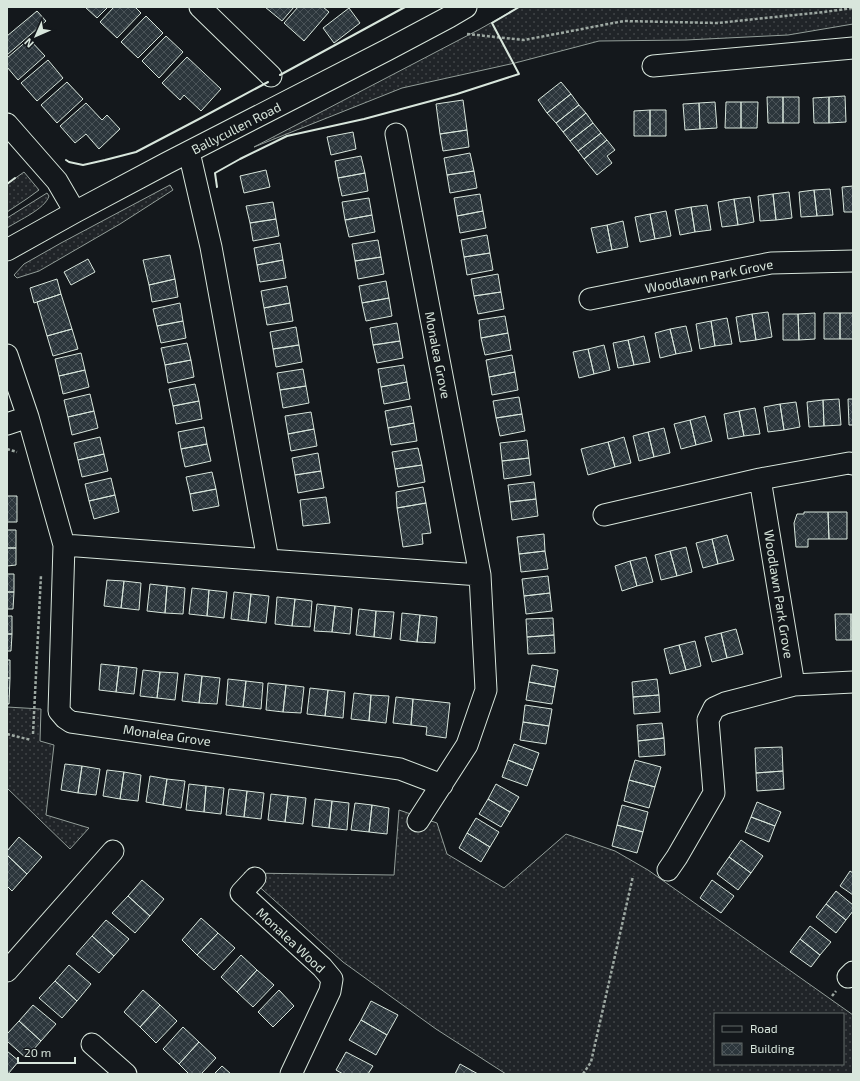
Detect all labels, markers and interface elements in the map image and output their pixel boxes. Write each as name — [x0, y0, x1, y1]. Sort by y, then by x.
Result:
north arrow — [16, 16, 56, 56]
text: N — [21, 36, 36, 51]
street label: Ballycullen Road — [189, 99, 283, 157]
street label: Woodlawn Park Grove — [644, 256, 774, 296]
street label: Monalea Grove — [422, 310, 454, 400]
street label: Woodlawn Park Grove — [761, 528, 797, 660]
street label: Monalea Grove — [122, 721, 212, 749]
street label: Monalea Wood — [253, 904, 329, 976]
legend — [714, 1013, 844, 1065]
text: Road — [750, 1021, 778, 1035]
scale bar — [18, 1039, 75, 1065]
text: Building — [750, 1041, 795, 1055]
text: 20 m — [24, 1045, 51, 1059]

